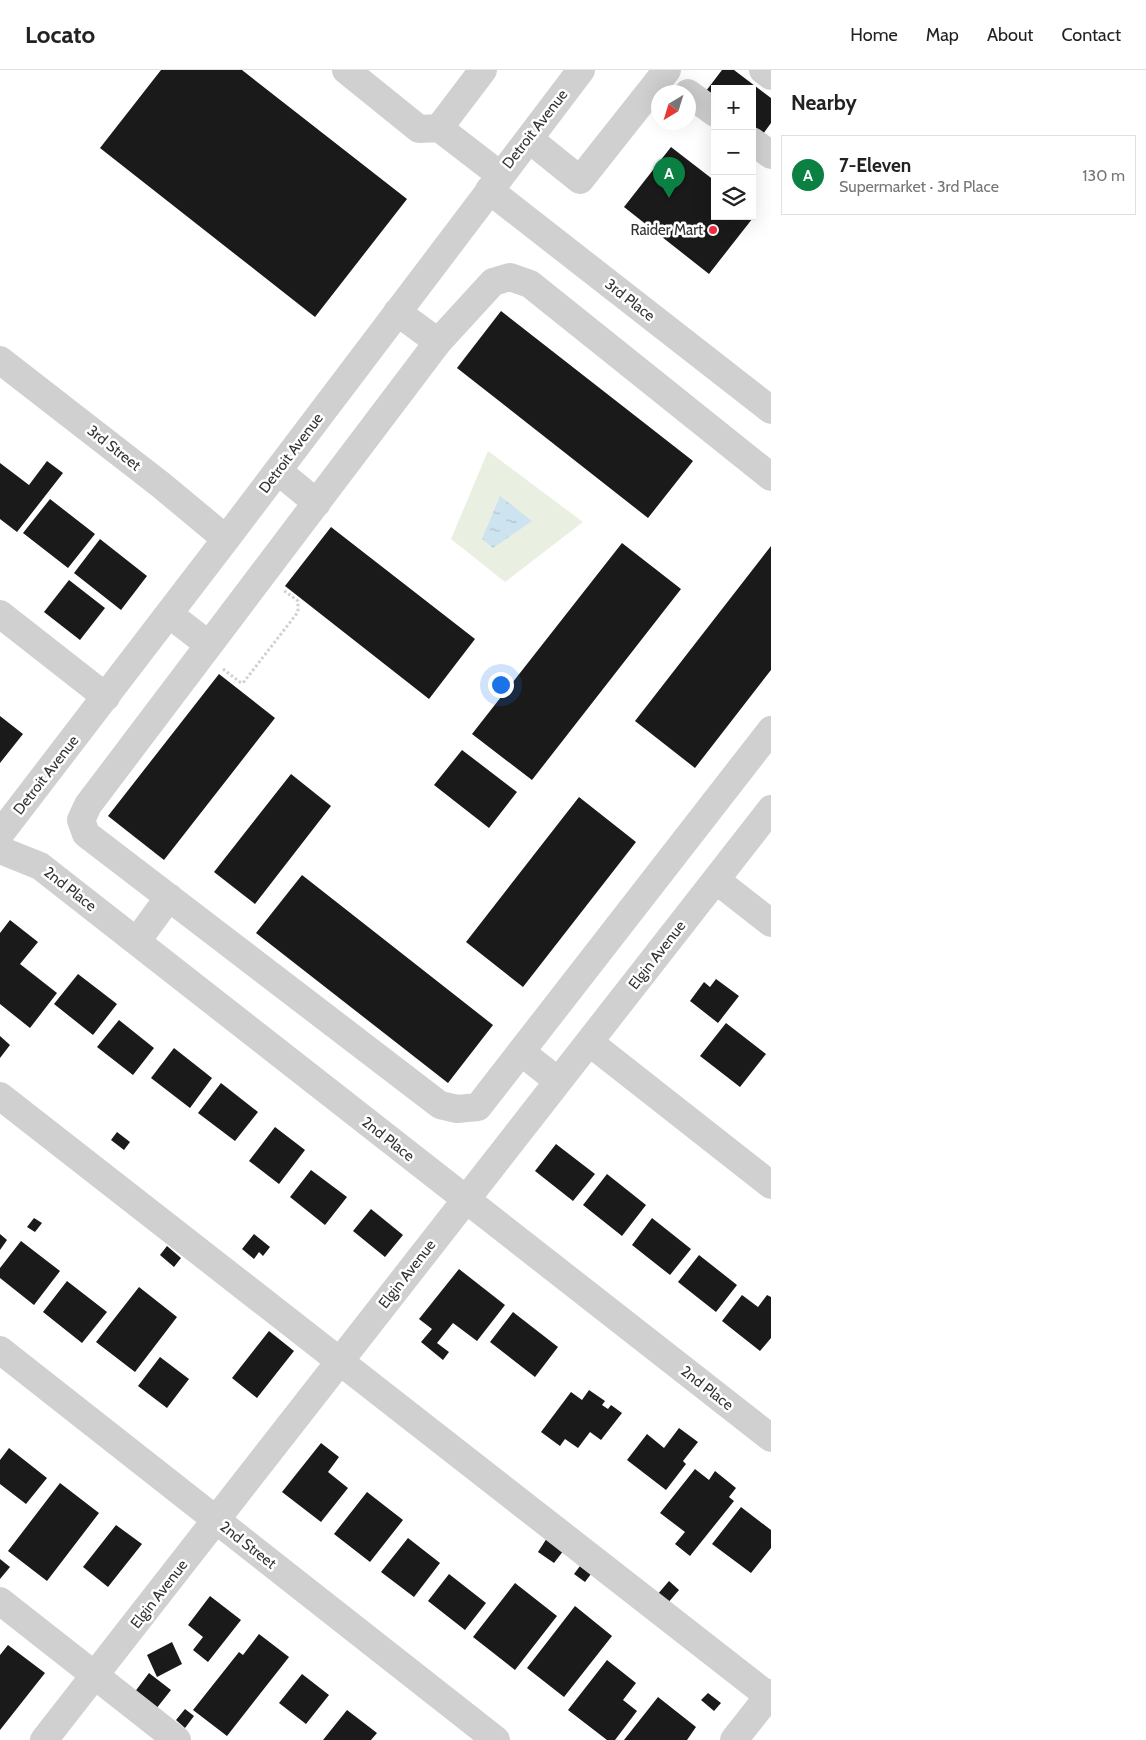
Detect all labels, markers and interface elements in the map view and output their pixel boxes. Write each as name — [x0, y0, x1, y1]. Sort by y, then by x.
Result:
text: Locato — [25, 20, 95, 49]
text: Home — [850, 24, 898, 46]
text: Map — [926, 24, 959, 46]
text: About — [987, 24, 1033, 46]
text: Contact — [1061, 24, 1121, 46]
north arrow — [651, 85, 696, 130]
map controls — [711, 85, 756, 220]
button: + — [711, 85, 756, 130]
street label: Detroit Avenue — [499, 86, 572, 172]
text: Nearby — [791, 90, 857, 115]
button: − — [711, 130, 756, 175]
text: 7-Eleven — [839, 154, 911, 177]
pin: A — [653, 157, 685, 198]
text: A — [803, 166, 813, 185]
text: 130 m — [1082, 166, 1125, 185]
button: layers — [711, 175, 756, 220]
text: Supermarket · 3rd Place — [839, 177, 999, 196]
place label: Raider Mart — [630, 221, 703, 239]
marker: Raider Mart — [707, 224, 719, 236]
street label: 3rd Place — [602, 275, 659, 325]
street label: Detroit Avenue — [255, 409, 327, 497]
street label: 3rd Street — [84, 422, 144, 474]
your location — [488, 672, 514, 698]
street label: Detroit Avenue — [10, 732, 83, 818]
street label: 2nd Place — [40, 863, 100, 915]
street label: Elgin Avenue — [625, 917, 690, 993]
street label: 2nd Place — [358, 1113, 418, 1165]
street label: Elgin Avenue — [375, 1236, 440, 1312]
street label: 2nd Place — [677, 1362, 737, 1414]
street label: 2nd Street — [216, 1517, 280, 1573]
street label: Elgin Avenue — [127, 1556, 192, 1632]

